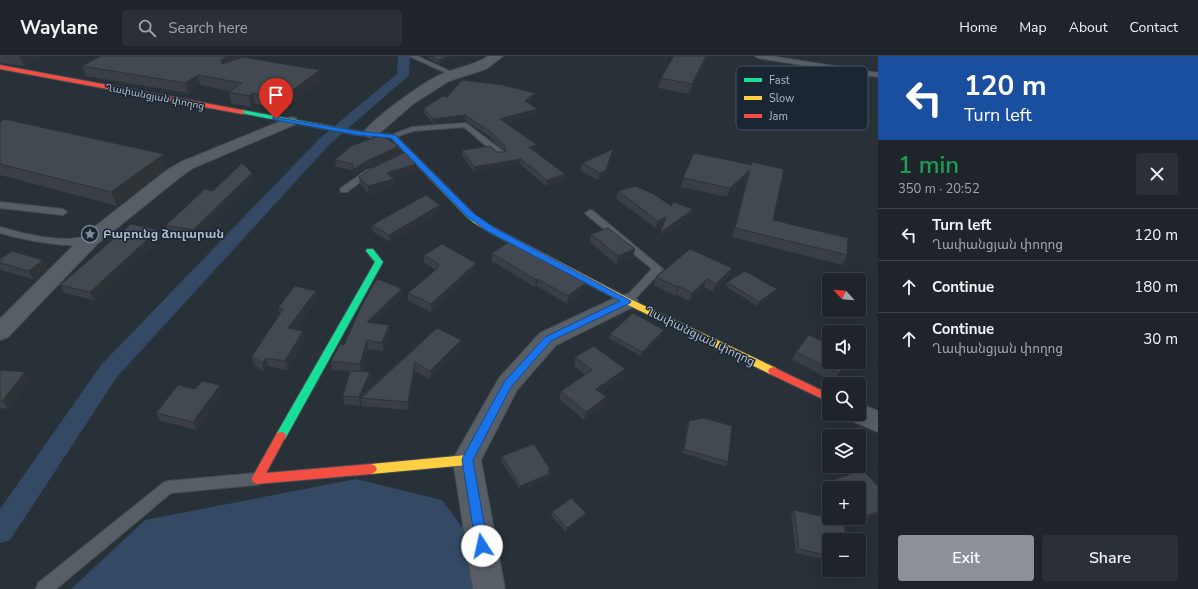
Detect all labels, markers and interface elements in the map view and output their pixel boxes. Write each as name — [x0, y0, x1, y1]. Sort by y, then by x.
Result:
search box — [122, 10, 402, 46]
text: Waylane — [20, 15, 98, 41]
icon: search — [136, 17, 158, 39]
text: Search here — [168, 18, 248, 38]
text: Home — [959, 18, 997, 37]
text: Map — [1019, 18, 1047, 37]
text: About — [1069, 18, 1108, 37]
text: Contact — [1130, 18, 1178, 37]
legend — [736, 66, 868, 130]
text: 120 m — [964, 67, 1047, 105]
icon: left — [898, 72, 950, 124]
text: Fast — [769, 73, 790, 88]
pin — [259, 78, 293, 119]
street label: Ղափանցյան փողոց — [104, 80, 206, 113]
icon: arrive — [265, 84, 287, 106]
text: Slow — [769, 91, 794, 106]
text: Turn left — [964, 103, 1032, 127]
text: Jam — [768, 109, 788, 124]
text: 1 min — [898, 149, 959, 181]
button: close — [1136, 153, 1178, 195]
text: 350 m · 20:52 — [898, 180, 980, 198]
text: Turn left — [932, 215, 991, 235]
place icon: Բաբունց ձուլարան — [80, 224, 100, 244]
icon: left — [898, 224, 920, 246]
text: 120 m — [1134, 225, 1178, 245]
place label: Բաբունց ձուլարան — [103, 226, 224, 242]
text: Ղափանցյան փողոց — [932, 236, 1063, 254]
north arrow — [822, 273, 866, 317]
map controls — [822, 273, 866, 577]
icon: ahead — [898, 276, 920, 298]
text: Continue — [932, 277, 994, 297]
text: 180 m — [1134, 277, 1178, 297]
street label: Ղափանցյան փողոց — [642, 302, 758, 370]
text: Continue — [932, 319, 994, 339]
button: sound — [822, 325, 866, 369]
icon: ahead — [898, 328, 920, 350]
text: 30 m — [1143, 329, 1178, 349]
text: Ղափանցյան փողոց — [932, 340, 1063, 358]
button: search — [822, 377, 866, 421]
button: layers — [822, 429, 866, 473]
button: + — [822, 481, 866, 525]
position arrow — [461, 525, 503, 567]
button: − — [822, 533, 866, 577]
button: Exit — [898, 535, 1034, 581]
button: Share — [1042, 535, 1178, 581]

